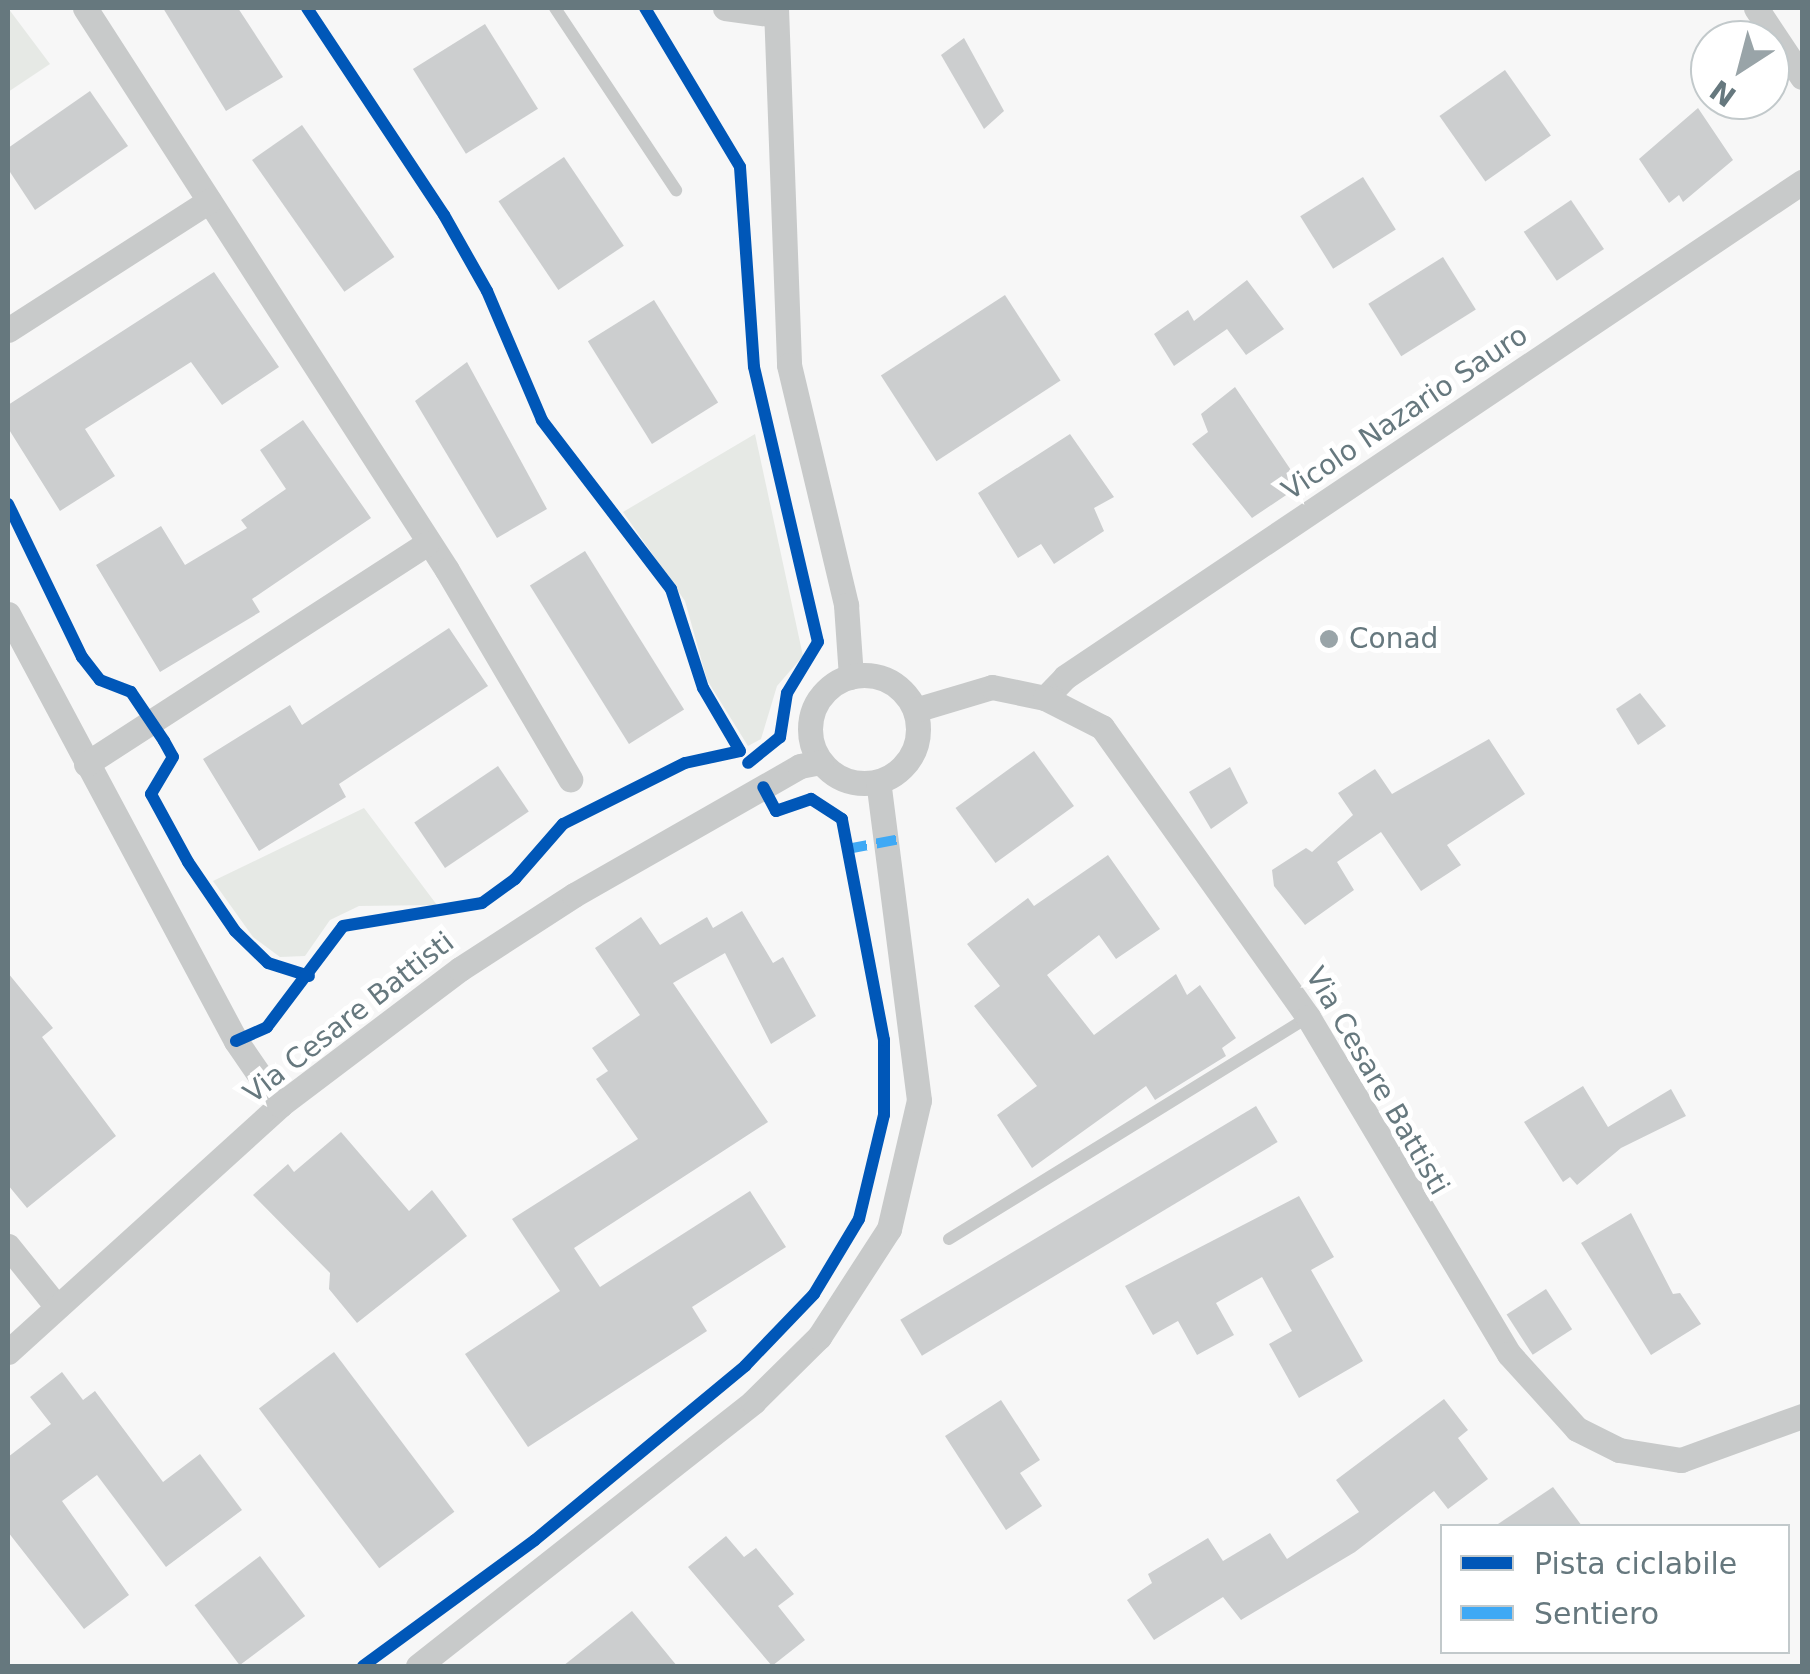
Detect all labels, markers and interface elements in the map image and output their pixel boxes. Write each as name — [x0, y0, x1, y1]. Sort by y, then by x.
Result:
north arrow — [1690, 20, 1790, 120]
text: N — [1704, 73, 1742, 113]
street label: Vicolo Nazario Sauro — [1276, 318, 1534, 508]
place label: Conad — [1349, 622, 1438, 656]
marker: Conad — [1318, 628, 1340, 650]
street label: Via Cesare Battisti — [237, 926, 461, 1110]
street label: Via Cesare Battisti — [1298, 961, 1456, 1201]
legend — [1440, 1524, 1790, 1654]
text: Pista ciclabile — [1534, 1546, 1737, 1581]
text: Sentiero — [1534, 1596, 1659, 1631]

